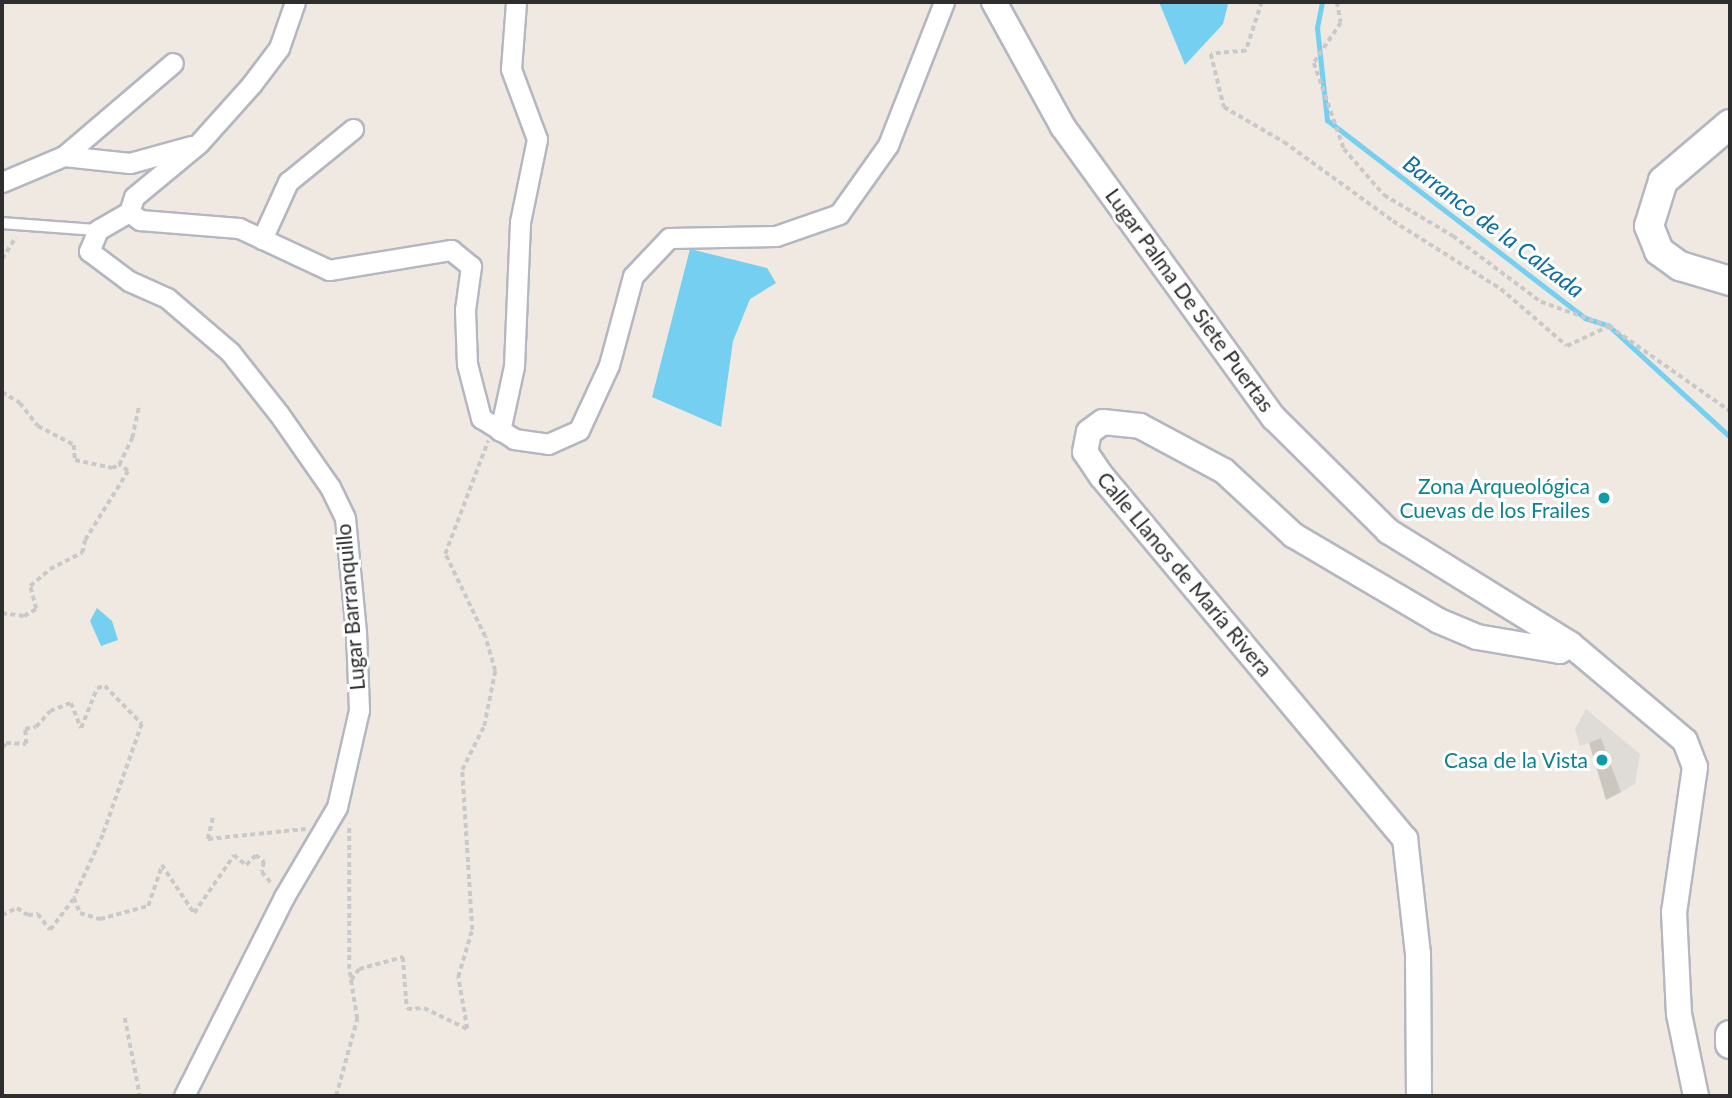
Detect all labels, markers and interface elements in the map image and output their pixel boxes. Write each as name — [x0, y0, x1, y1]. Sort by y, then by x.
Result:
water label: Barranco de la Calzada — [1398, 149, 1590, 303]
street label: Lugar Palma De Siete Puertas — [1100, 183, 1280, 417]
street label: Calle Llanos de María Rivera — [1092, 467, 1278, 681]
place label: Zona Arqueológica Cuevas de los Frailes — [1399, 473, 1590, 523]
marker: Zona Arqueológica Cuevas de los Frailes — [1596, 490, 1612, 506]
street label: Lugar Barranquillo — [330, 522, 370, 692]
place label: Casa de la Vista — [1443, 747, 1588, 773]
marker: Casa de la Vista — [1594, 752, 1610, 768]

